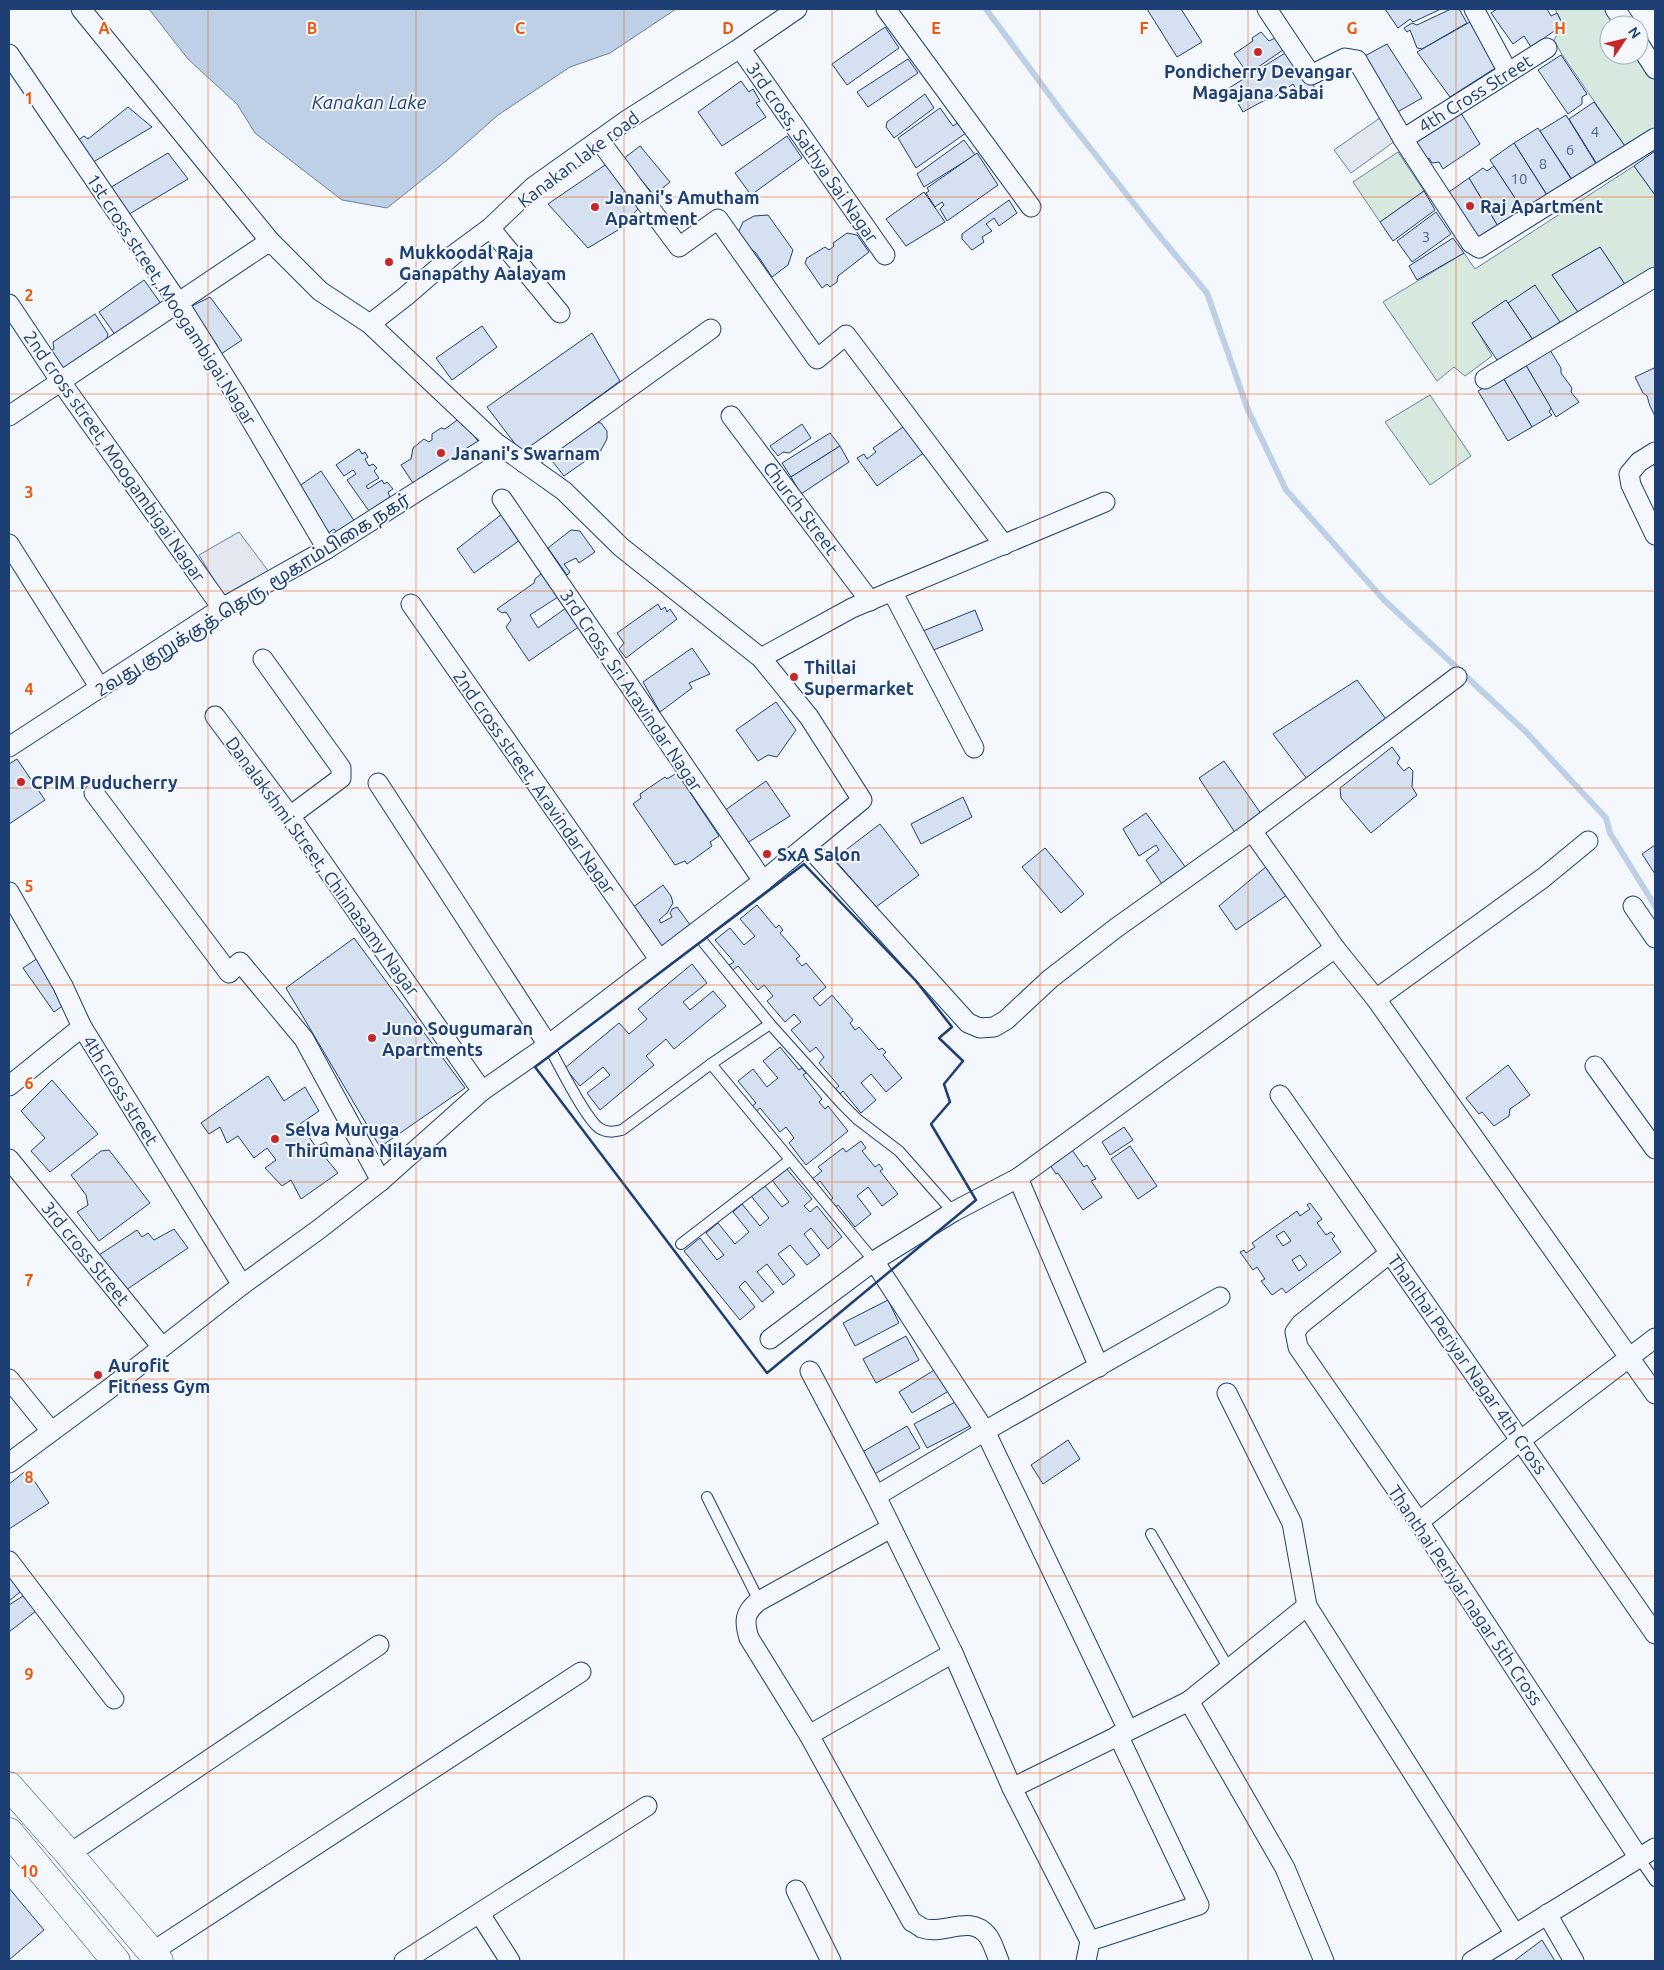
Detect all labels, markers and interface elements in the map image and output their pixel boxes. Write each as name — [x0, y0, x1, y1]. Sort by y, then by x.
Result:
north arrow — [1599, 15, 1649, 65]
text: A — [98, 19, 110, 37]
text: B — [307, 19, 317, 37]
text: C — [515, 19, 525, 37]
text: D — [722, 19, 734, 37]
text: E — [931, 19, 941, 37]
text: F — [1140, 19, 1149, 37]
text: G — [1346, 19, 1358, 37]
text: H — [1554, 19, 1566, 37]
text: N — [1625, 24, 1644, 41]
marker: Pondicherry Devangar Magajana Sabai — [1252, 46, 1264, 58]
street label: 4th Cross Street — [1415, 50, 1535, 136]
street label: 3rd cross, Sathya Sai Nagar — [743, 58, 883, 246]
place label: Pondicherry Devangar Magajana Sabai — [1164, 61, 1353, 102]
text: 1 — [24, 89, 34, 107]
water label: Kanakan Lake — [312, 91, 427, 113]
street label: Kanakan lake road — [514, 107, 642, 211]
house number: 4 — [1591, 123, 1599, 140]
house number: 6 — [1566, 141, 1574, 158]
house number: 8 — [1539, 155, 1547, 172]
street label: 1st cross street, Moogambigai Nagar — [83, 170, 261, 428]
house number: 10 — [1511, 170, 1527, 187]
place label: Janani's Amutham Apartment — [605, 187, 759, 228]
place label: Raj Apartment — [1480, 196, 1604, 216]
marker: Raj Apartment — [1464, 200, 1476, 212]
marker: Janani's Amutham Apartment — [589, 201, 601, 213]
house number: 3 — [1422, 228, 1430, 245]
place label: Mukkoodal Raja Ganapathy Aalayam — [399, 242, 566, 283]
marker: Mukkoodal Raja Ganapathy Aalayam — [383, 256, 395, 268]
text: 2 — [24, 286, 34, 304]
street label: 2nd cross street, Moogambigai Nagar — [20, 327, 210, 585]
place label: Janani's Swarnam — [451, 443, 600, 463]
marker: Janani's Swarnam — [435, 447, 447, 459]
street label: Church Street — [759, 457, 843, 559]
text: 3 — [24, 483, 34, 501]
street label: 2வது குறுக்குத் தெரு, மூகாம்பிகை நகர் — [91, 488, 415, 703]
street label: 3rd Cross, Sri Aravindar Nagar — [557, 585, 707, 795]
place label: Thillai Supermarket — [804, 657, 914, 698]
street label: 2nd cross street, Aravindar Nagar — [450, 666, 620, 898]
marker: Thillai Supermarket — [788, 671, 800, 683]
text: 4 — [24, 680, 34, 698]
street label: Danalakshmi Street, Chinnasamy Nagar — [222, 733, 424, 999]
place label: CPIM Puducherry — [31, 772, 178, 792]
marker: CPIM Puducherry — [15, 776, 27, 788]
place label: SxA Salon — [777, 844, 861, 864]
marker: SxA Salon — [761, 848, 773, 860]
text: 5 — [24, 877, 34, 895]
place label: Juno Sougumaran Apartments — [382, 1018, 533, 1059]
street label: 4th cross street — [79, 1031, 163, 1149]
marker: Juno Sougumaran Apartments — [366, 1032, 378, 1044]
text: 6 — [24, 1074, 34, 1092]
place label: Selva Muruga Thirumana Nilayam — [285, 1119, 448, 1160]
marker: Selva Muruga Thirumana Nilayam — [269, 1133, 281, 1145]
street label: 3rd cross Street — [38, 1197, 134, 1309]
street label: Thanthai Periyar Nagar 4th Cross — [1384, 1250, 1552, 1478]
text: 7 — [24, 1271, 34, 1289]
place label: Aurofit Fitness Gym — [108, 1355, 210, 1396]
marker: Aurofit Fitness Gym — [92, 1369, 104, 1381]
text: 8 — [24, 1468, 34, 1486]
street label: Thanthai Periyar nagar 5th Cross — [1385, 1481, 1547, 1709]
text: 9 — [24, 1665, 34, 1683]
text: 10 — [20, 1862, 38, 1880]

